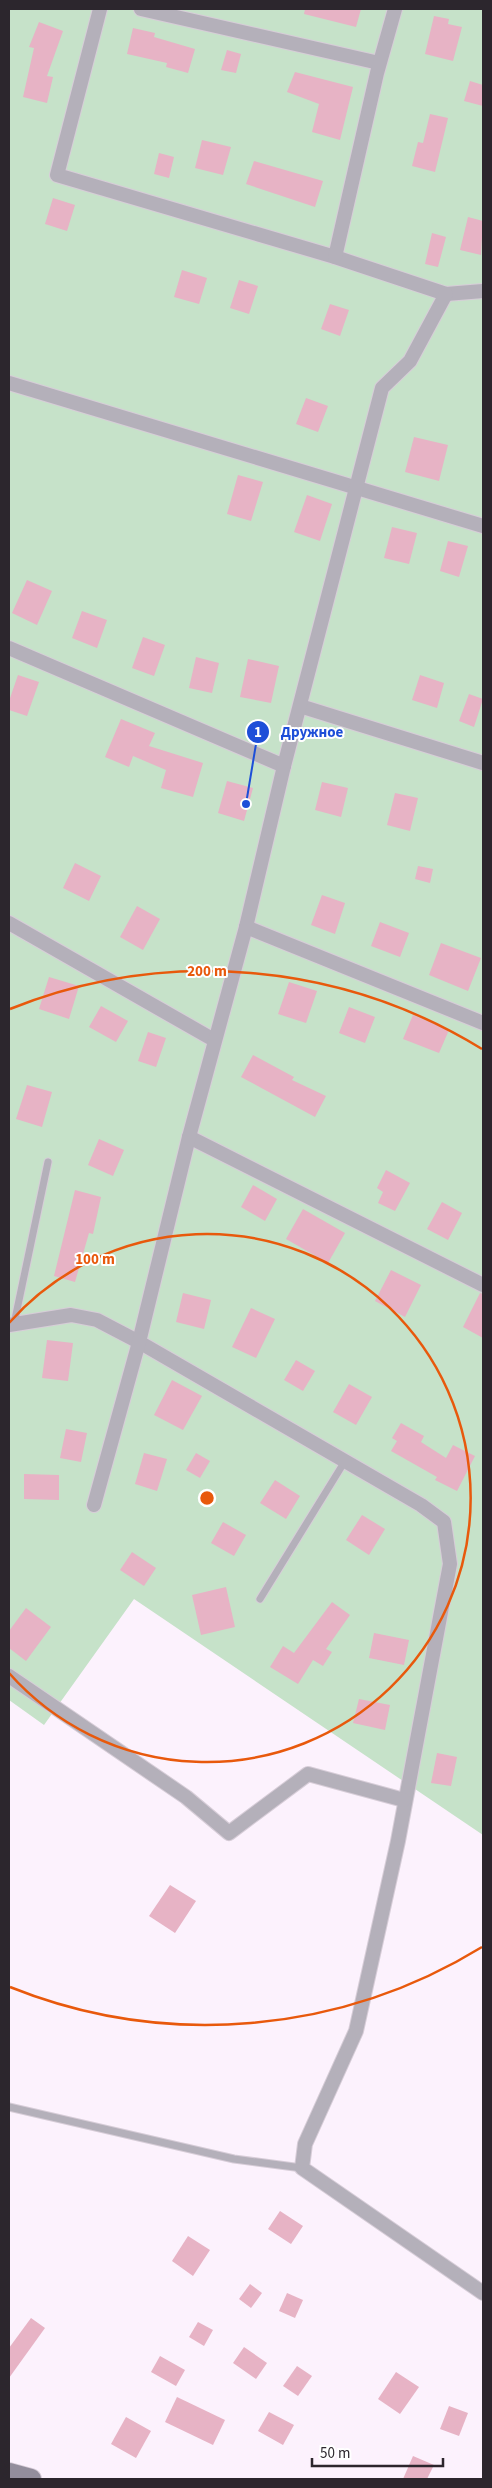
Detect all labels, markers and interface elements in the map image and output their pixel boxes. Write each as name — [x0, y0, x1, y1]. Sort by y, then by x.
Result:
callout: Дружное — [246, 717, 354, 747]
text: 1 — [254, 722, 262, 743]
text: Дружное — [281, 722, 343, 743]
text: 200 m — [187, 961, 227, 982]
text: 100 m — [75, 1249, 115, 1270]
centre of rings — [198, 1489, 216, 1507]
scale bar — [312, 2436, 443, 2468]
text: 50 m — [320, 2443, 350, 2464]

